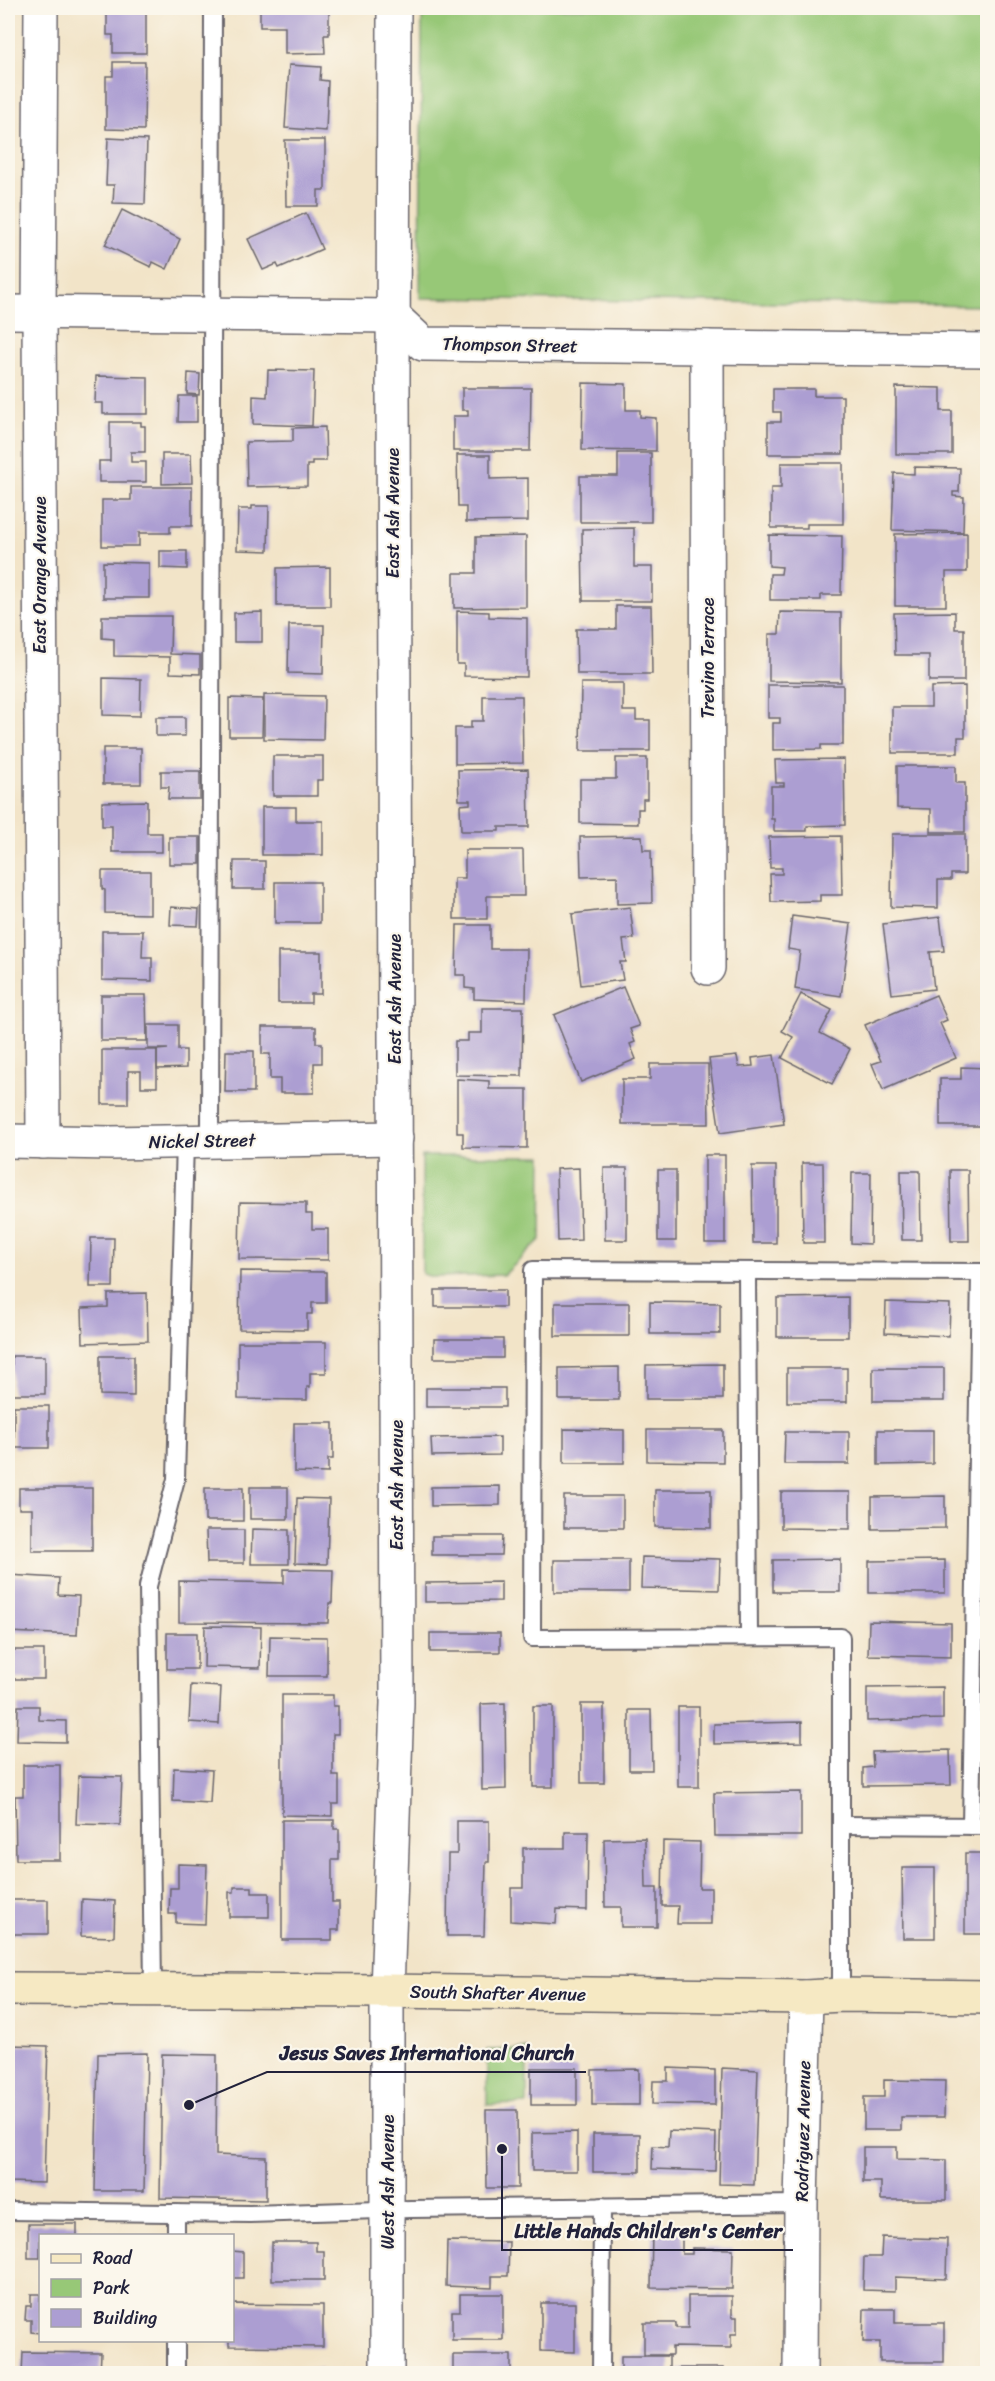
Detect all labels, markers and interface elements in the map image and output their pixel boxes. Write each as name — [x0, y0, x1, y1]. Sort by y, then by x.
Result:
street label: Thompson Street — [442, 328, 578, 362]
street label: East Ash Avenue — [377, 447, 409, 578]
street label: East Orange Avenue — [24, 496, 56, 654]
street label: Trevino Terrace — [692, 597, 724, 718]
street label: East Ash Avenue — [379, 933, 411, 1064]
street label: Nickel Street — [148, 1124, 256, 1158]
street label: East Ash Avenue — [381, 1419, 413, 1550]
street label: South Shafter Avenue — [410, 1975, 586, 2011]
callout: Jesus Saves International Church — [267, 2034, 586, 2072]
text: Jesus Saves International Church — [279, 2036, 575, 2071]
street label: Rodriguez Avenue — [786, 2060, 820, 2202]
street label: West Ash Avenue — [372, 2114, 404, 2249]
callout: Little Hands Children's Center — [502, 2212, 793, 2250]
text: Little Hands Children's Center — [514, 2214, 783, 2249]
legend — [39, 2234, 234, 2342]
text: Road — [93, 2242, 133, 2274]
text: Park — [93, 2272, 130, 2304]
text: Building — [93, 2302, 157, 2334]

